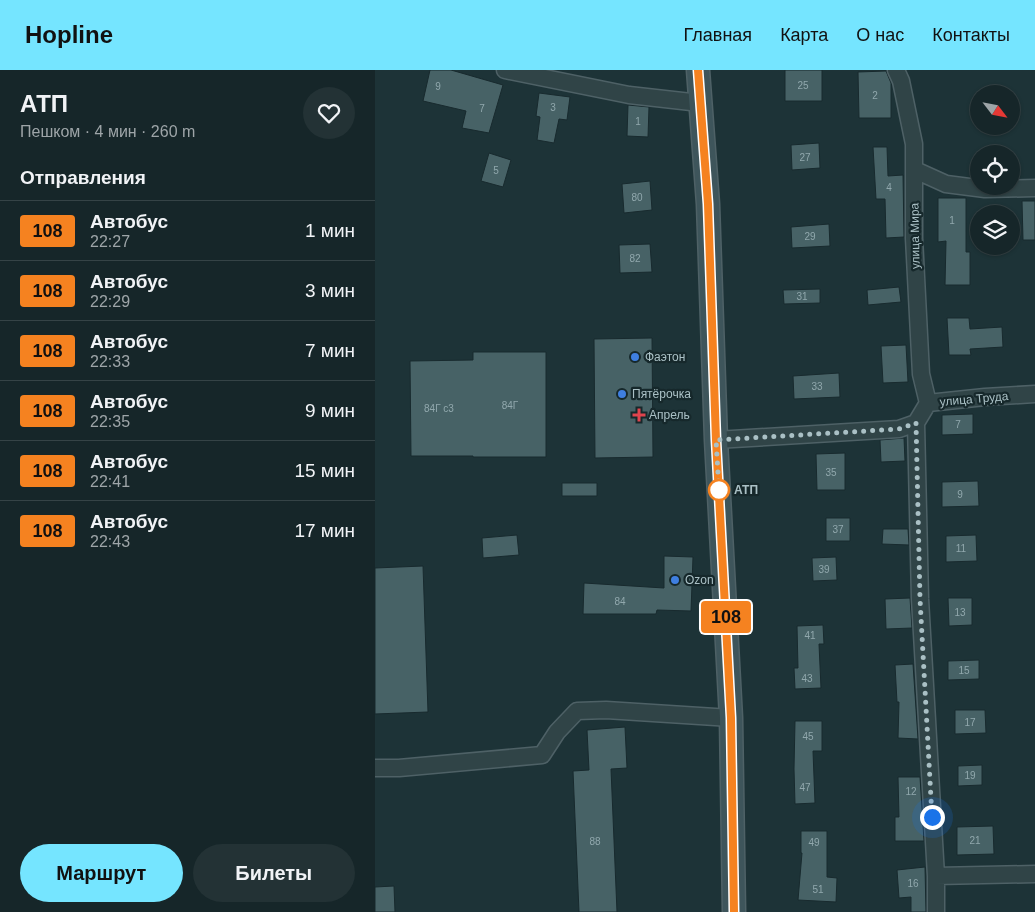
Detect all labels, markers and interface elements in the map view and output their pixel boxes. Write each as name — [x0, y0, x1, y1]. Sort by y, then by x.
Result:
text: Hopline — [25, 21, 113, 48]
text: Главная — [684, 25, 752, 45]
text: Карта — [780, 25, 828, 45]
text: О нас — [856, 25, 904, 45]
text: Контакты — [932, 25, 1010, 45]
house number: 25 — [797, 80, 809, 91]
house number: 9 — [435, 81, 441, 92]
north arrow — [970, 85, 1020, 135]
map controls — [970, 85, 1020, 255]
button: heart — [303, 87, 355, 139]
text: АТП — [20, 90, 68, 117]
house number: 2 — [872, 90, 878, 101]
house number: 3 — [550, 102, 556, 113]
house number: 7 — [479, 103, 485, 114]
house number: 1 — [635, 116, 641, 127]
text: Пешком · 4 мин · 260 m — [20, 123, 195, 140]
button: locate — [970, 145, 1020, 195]
house number: 27 — [799, 152, 811, 163]
house number: 5 — [493, 165, 499, 176]
text: Отправления — [20, 167, 146, 188]
house number: 4 — [886, 182, 892, 193]
house number: 80 — [631, 192, 643, 203]
street label: улица Мира — [907, 202, 923, 269]
button: layers — [970, 205, 1020, 255]
text: Автобус — [90, 211, 168, 232]
house number: 1 — [949, 215, 955, 226]
text: 1 мин — [305, 220, 355, 241]
text: 108 — [32, 221, 63, 241]
house number: 29 — [804, 231, 816, 242]
text: 22:27 — [90, 233, 130, 250]
house number: 82 — [629, 253, 641, 264]
text: Автобус — [90, 271, 168, 292]
text: 3 мин — [305, 280, 355, 301]
text: 108 — [32, 281, 63, 301]
house number: 31 — [796, 291, 808, 302]
text: 22:29 — [90, 293, 130, 310]
text: Автобус — [90, 331, 168, 352]
text: 7 мин — [305, 340, 355, 361]
text: 108 — [32, 341, 63, 361]
place label: Фаэтон — [645, 350, 685, 364]
marker: Фаэтон — [629, 351, 641, 363]
text: 22:33 — [90, 353, 130, 370]
house number: 33 — [811, 381, 823, 392]
place label: Пятёрочка — [632, 387, 691, 401]
marker: Пятёрочка — [616, 388, 628, 400]
street label: улица Труда — [939, 389, 1009, 409]
text: Автобус — [90, 391, 168, 412]
text: 9 мин — [305, 400, 355, 421]
house number: 84Г — [502, 400, 519, 411]
text: 108 — [32, 401, 63, 421]
house number: 84Г с3 — [424, 403, 454, 414]
place label: Апрель — [649, 408, 690, 422]
marker: Апрель — [633, 409, 645, 421]
text: 22:35 — [90, 413, 130, 430]
house number: 7 — [955, 419, 961, 430]
text: Автобус — [90, 451, 168, 472]
text: 15 мин — [294, 460, 355, 481]
text: 108 — [32, 461, 63, 481]
house number: 35 — [825, 467, 837, 478]
text: 22:41 — [90, 473, 130, 490]
marker: АТП — [708, 479, 730, 501]
place label: АТП — [734, 483, 758, 497]
house number: 9 — [957, 489, 963, 500]
text: Автобус — [90, 511, 168, 532]
text: 17 мин — [294, 520, 355, 541]
text: 108 — [32, 521, 63, 541]
house number: 37 — [832, 524, 844, 535]
text: 22:43 — [90, 533, 130, 550]
house number: 11 — [956, 543, 967, 554]
house number: 39 — [818, 564, 830, 575]
place label: Ozon — [685, 573, 714, 587]
marker: Ozon — [669, 574, 681, 586]
house number: 84 — [614, 596, 626, 607]
line badge: 108 — [697, 601, 755, 633]
text: 108 — [711, 607, 741, 627]
house number: 13 — [954, 607, 966, 618]
house number: 41 — [804, 630, 816, 641]
house number: 15 — [958, 665, 970, 676]
house number: 43 — [801, 673, 813, 684]
house number: 17 — [964, 717, 976, 728]
house number: 45 — [802, 731, 814, 742]
house number: 19 — [964, 770, 976, 781]
house number: 47 — [799, 782, 811, 793]
house number: 12 — [905, 786, 917, 797]
your location — [920, 805, 945, 830]
house number: 21 — [969, 835, 981, 846]
house number: 88 — [589, 836, 601, 847]
house number: 49 — [808, 837, 820, 848]
button: Маршрут — [20, 844, 183, 902]
button: Билеты — [193, 844, 355, 902]
house number: 16 — [907, 878, 919, 889]
house number: 51 — [812, 884, 824, 895]

